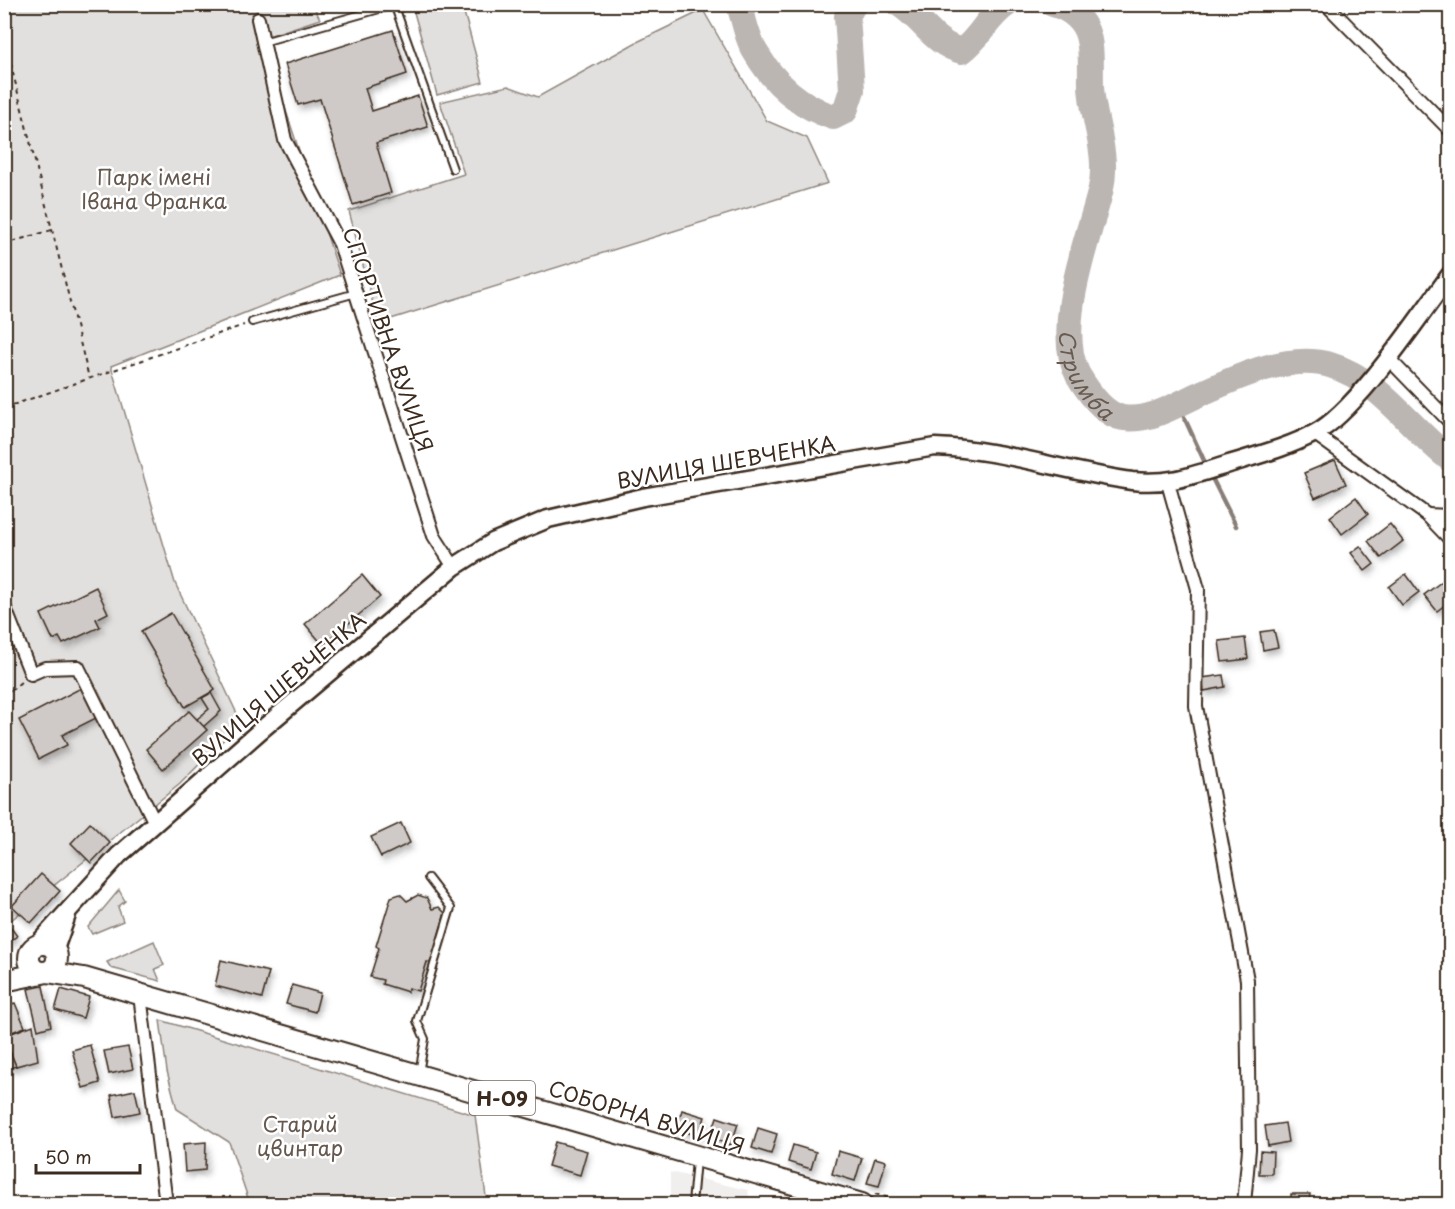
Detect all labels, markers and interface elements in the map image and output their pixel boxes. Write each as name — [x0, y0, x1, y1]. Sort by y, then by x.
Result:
park label: Парк імені Івана Франка — [81, 160, 227, 216]
street label: СПОРТИВНА ВУЛИЦЯ — [336, 222, 442, 456]
water label: Стримба — [1053, 329, 1123, 428]
street label: ВУЛИЦЯ ШЕВЧЕНКА — [614, 426, 838, 496]
street label: ВУЛИЦЯ ШЕВЧЕНКА — [184, 603, 372, 773]
street label: СОБОРНА ВУЛИЦЯ — [545, 1071, 749, 1161]
road number: Н-09 — [469, 1081, 535, 1115]
park label: Старий цвинтар — [257, 1107, 343, 1163]
scale bar — [36, 1137, 140, 1175]
text: 50 m — [45, 1143, 92, 1170]

